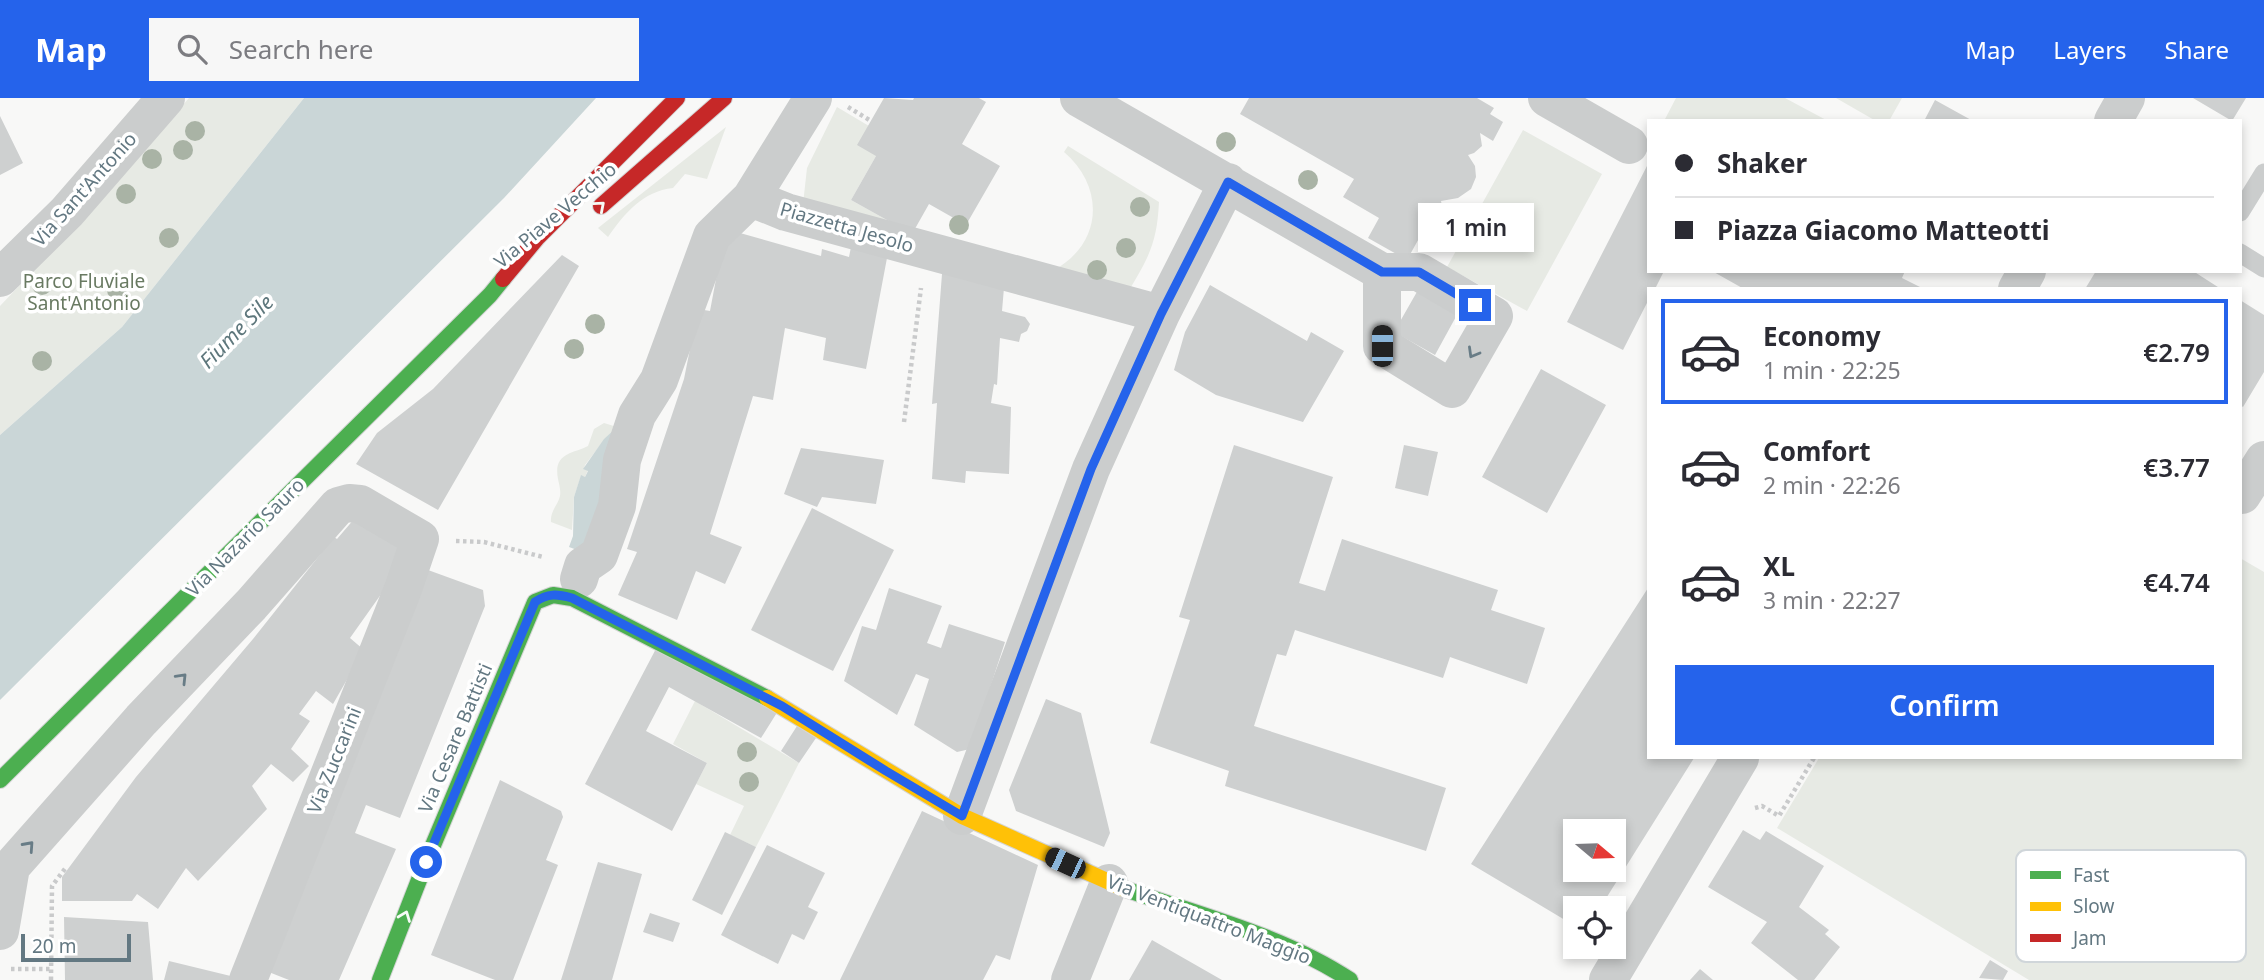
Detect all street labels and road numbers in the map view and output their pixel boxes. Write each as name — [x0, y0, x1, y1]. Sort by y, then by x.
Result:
street label: Via Sant'Antonio — [26, 126, 142, 252]
street label: Via Piave Vecchio — [488, 156, 622, 274]
street label: Piazzetta Jesolo — [777, 196, 917, 258]
street label: Via Nazario Sauro — [180, 472, 310, 602]
street label: Via Cesare Battisti — [412, 659, 498, 817]
street label: Via Zuccarini — [301, 703, 367, 817]
street label: Via Ventiquattro Maggio — [1103, 868, 1315, 970]

